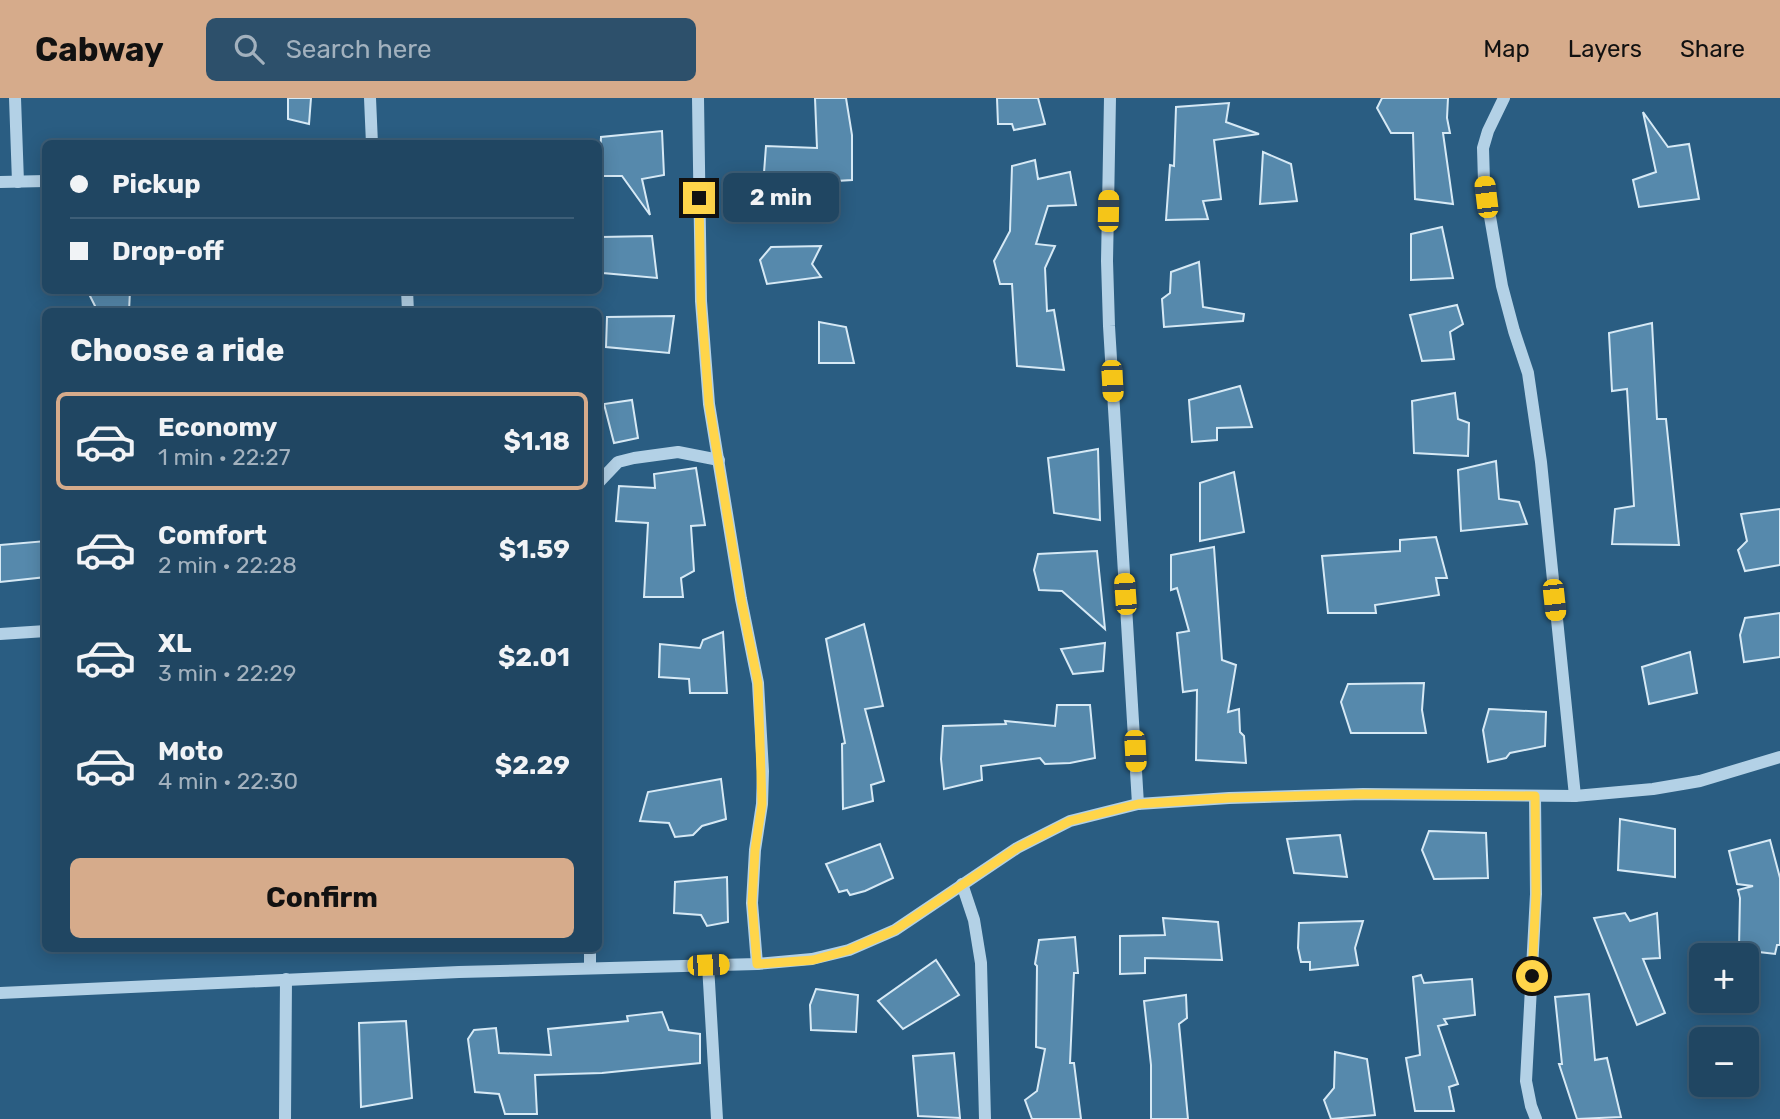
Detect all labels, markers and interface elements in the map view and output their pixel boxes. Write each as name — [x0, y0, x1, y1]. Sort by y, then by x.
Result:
search box — [206, 18, 696, 81]
text: Cabway — [35, 30, 164, 69]
icon: search — [230, 30, 268, 68]
text: Search here — [286, 34, 432, 65]
text: Map — [1483, 35, 1530, 63]
text: Layers — [1568, 35, 1642, 63]
text: Share — [1680, 35, 1745, 63]
text: Pickup — [112, 169, 201, 200]
callout: 2 min — [724, 174, 839, 222]
car — [1474, 175, 1499, 219]
route end — [683, 182, 715, 214]
text: 2 min — [750, 183, 812, 211]
car — [1098, 190, 1119, 232]
text: Drop-off — [112, 236, 224, 267]
text: Choose a ride — [70, 331, 284, 369]
car — [1101, 359, 1124, 403]
icon: car — [74, 410, 137, 473]
text: Economy — [158, 412, 277, 443]
text: $1.18 — [503, 426, 570, 457]
text: 1 min · 22:27 — [158, 443, 290, 471]
icon: car — [74, 518, 137, 581]
text: Comfort — [158, 520, 267, 551]
text: $1.59 — [499, 534, 570, 565]
text: 2 min · 22:28 — [158, 551, 297, 579]
car — [1114, 572, 1137, 616]
car — [1542, 578, 1567, 622]
icon: car — [74, 626, 137, 689]
text: XL — [158, 628, 191, 659]
text: $2.01 — [498, 642, 570, 673]
text: 3 min · 22:29 — [158, 659, 296, 687]
car — [1124, 729, 1147, 773]
icon: car — [74, 734, 137, 797]
text: Moto — [158, 736, 223, 767]
text: $2.29 — [495, 750, 570, 781]
text: 4 min · 22:30 — [158, 767, 298, 795]
button: Confirm — [70, 858, 574, 938]
map controls — [1689, 943, 1759, 1097]
button: + — [1689, 943, 1759, 1013]
car — [687, 954, 730, 976]
route start — [1516, 960, 1548, 992]
button: − — [1689, 1027, 1759, 1097]

